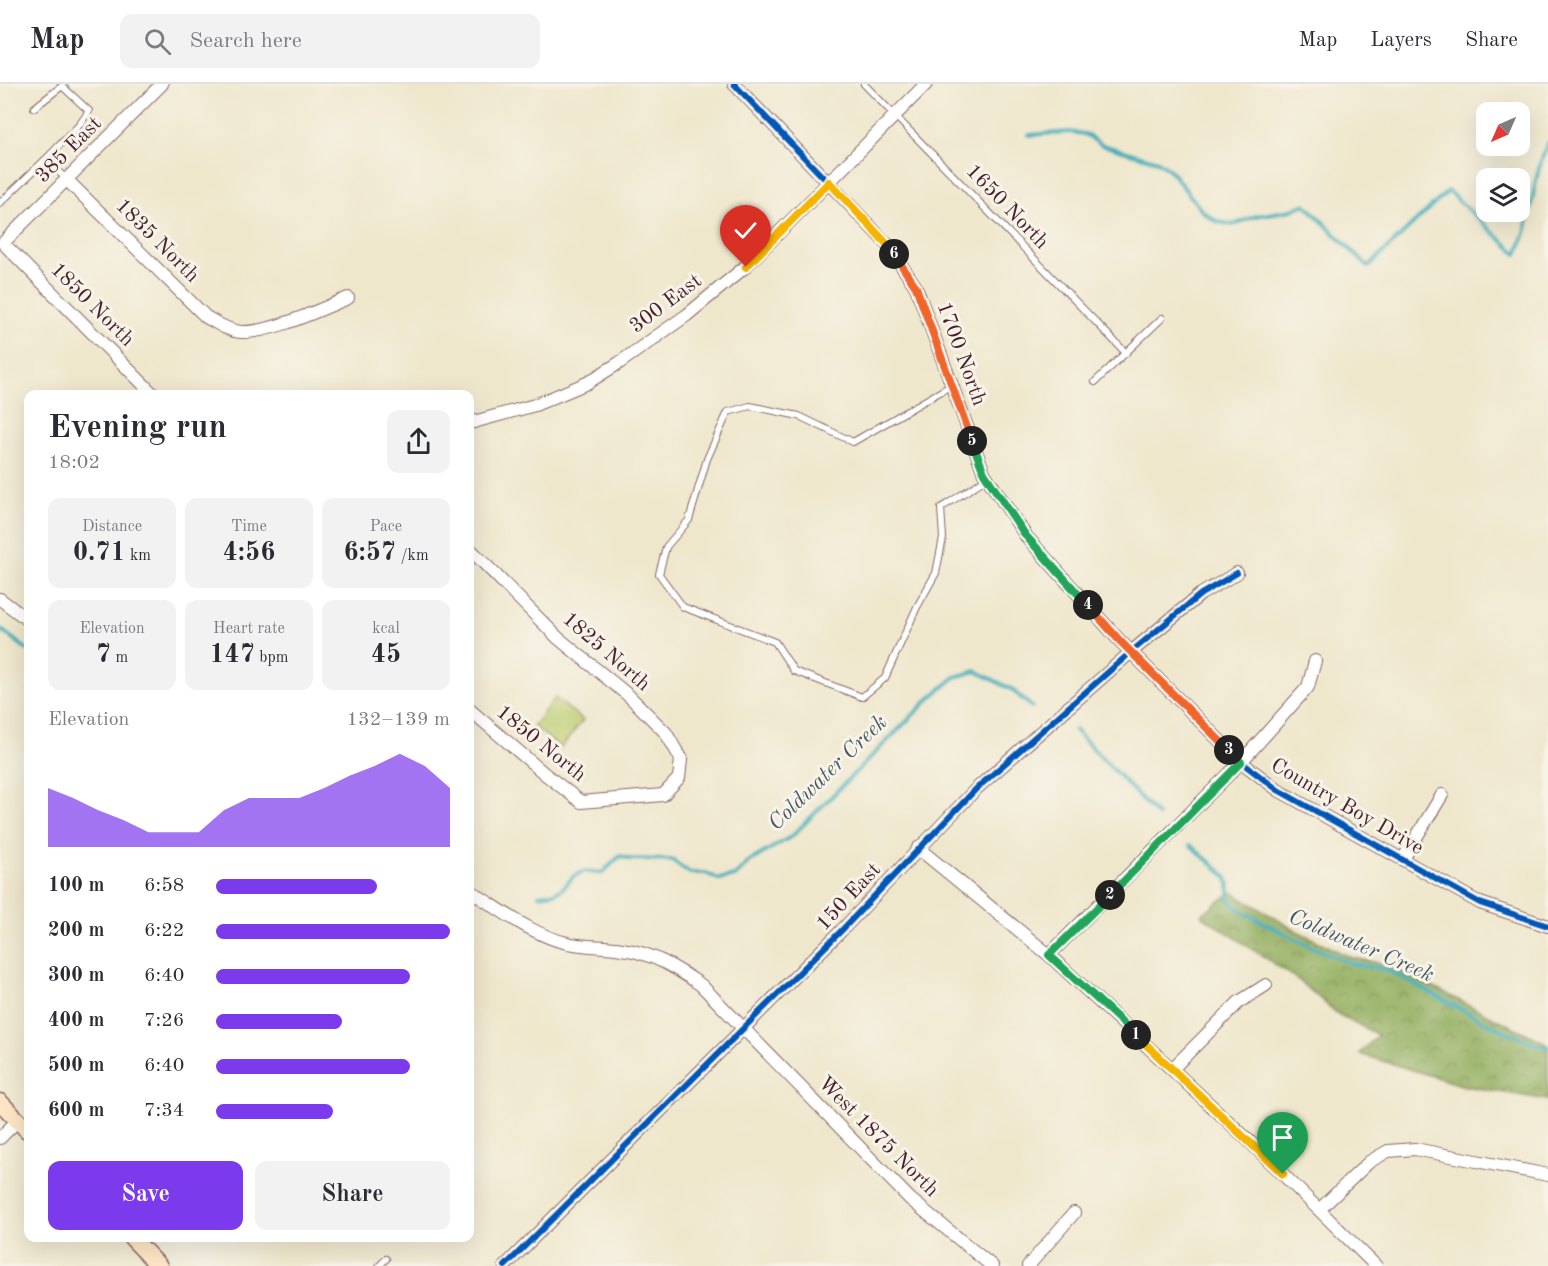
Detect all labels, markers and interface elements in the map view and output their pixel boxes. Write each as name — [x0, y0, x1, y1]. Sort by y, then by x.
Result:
search box — [120, 14, 540, 68]
icon: search — [141, 25, 174, 58]
text: Map — [30, 27, 84, 55]
text: Search here — [189, 30, 302, 52]
text: Map — [1298, 30, 1337, 51]
text: Layers — [1370, 30, 1432, 51]
text: Share — [1465, 30, 1518, 51]
north arrow — [1476, 102, 1530, 156]
map controls — [1476, 102, 1530, 222]
street label: 385 East — [32, 113, 106, 187]
street label: 1650 North — [962, 161, 1052, 253]
button: layers — [1476, 168, 1530, 222]
street label: 1835 North — [111, 195, 203, 287]
pin — [720, 205, 771, 267]
icon: check — [729, 214, 762, 247]
pin: 6 — [879, 239, 909, 269]
text: 6 — [889, 246, 899, 262]
street label: 1850 North — [46, 259, 138, 351]
street label: 300 East — [626, 270, 706, 338]
street label: 1700 North — [933, 299, 989, 409]
button: share — [387, 410, 450, 473]
text: Evening run — [48, 412, 227, 445]
pin: 5 — [957, 426, 987, 456]
text: 5 — [967, 433, 977, 449]
text: 18:02 — [48, 453, 100, 473]
text: Distance — [82, 519, 142, 535]
text: Time — [231, 519, 267, 535]
text: Pace — [370, 519, 402, 535]
text: 0.71 — [73, 540, 126, 566]
text: 4:56 — [223, 540, 275, 566]
text: 6:57 — [343, 540, 396, 566]
text: km — [126, 548, 151, 564]
text: /km — [396, 548, 429, 564]
pin: 4 — [1073, 590, 1103, 620]
text: 4 — [1083, 597, 1093, 613]
street label: 1825 North — [558, 608, 654, 696]
text: Elevation — [79, 621, 145, 637]
text: Heart rate — [213, 621, 285, 637]
text: kcal — [372, 621, 400, 637]
text: 7 — [96, 642, 111, 668]
text: 147 — [210, 642, 255, 668]
text: 45 — [371, 642, 401, 668]
text: m — [111, 650, 128, 666]
text: bpm — [255, 650, 288, 666]
street label: 1850 North — [492, 702, 590, 786]
text: Elevation — [48, 710, 129, 730]
text: 132–139 m — [347, 710, 450, 730]
water label: Coldwater Creek — [765, 711, 892, 835]
pin: 3 — [1214, 735, 1244, 765]
text: 3 — [1224, 742, 1234, 758]
street label: Country Boy Drive — [1267, 755, 1427, 859]
street label: 150 East — [813, 859, 885, 935]
text: 100 m — [48, 876, 104, 896]
text: 6:58 — [144, 876, 184, 896]
pin: 2 — [1095, 880, 1125, 910]
text: 2 — [1105, 887, 1115, 903]
water label: Coldwater Creek — [1285, 906, 1437, 987]
text: 200 m — [48, 921, 104, 941]
text: 6:22 — [144, 921, 184, 941]
text: 300 m — [48, 966, 104, 986]
text: 6:40 — [144, 966, 184, 986]
text: 400 m — [48, 1011, 104, 1031]
text: 7:26 — [144, 1011, 184, 1031]
pin: 1 — [1121, 1020, 1151, 1050]
text: 1 — [1131, 1027, 1141, 1043]
text: 500 m — [48, 1056, 104, 1076]
text: 6:40 — [144, 1056, 184, 1076]
street label: West 1875 North — [814, 1073, 942, 1201]
text: 600 m — [48, 1101, 104, 1121]
text: 7:34 — [144, 1101, 184, 1121]
pin — [1257, 1112, 1308, 1174]
icon: arrive — [1266, 1121, 1299, 1154]
button: Save — [48, 1161, 243, 1230]
button: Share — [255, 1161, 450, 1230]

